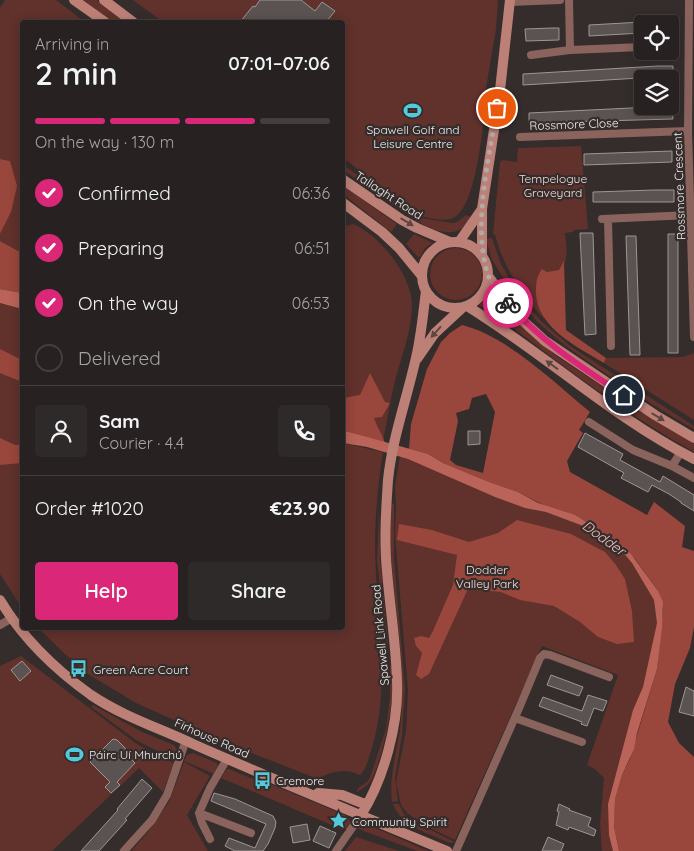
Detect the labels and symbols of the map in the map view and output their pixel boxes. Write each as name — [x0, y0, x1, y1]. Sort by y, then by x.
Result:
pin — [476, 87, 518, 129]
sports icon: Spawell Golf and Leisure Centre — [403, 100, 423, 120]
street label: Rossmore Close — [529, 115, 619, 133]
place label: Spawell Golf and Leisure Centre — [366, 122, 460, 151]
street label: Rossmore Crescent — [670, 132, 688, 240]
street label: Tallaght Road — [352, 168, 426, 222]
park label: Tempelogue Graveyard — [519, 171, 587, 200]
one-way arrow — [400, 218, 413, 227]
courier — [483, 278, 533, 328]
one-way arrow — [431, 326, 442, 339]
one-way arrow — [546, 360, 559, 371]
pin — [603, 374, 645, 416]
one-way arrow — [652, 412, 665, 421]
water label: Dodder — [579, 516, 630, 561]
park label: Dodder Valley Park — [456, 562, 518, 591]
street label: Spawell Link Road — [368, 584, 392, 686]
bus stop icon: Green Acre Court — [69, 659, 89, 679]
place label: Green Acre Court — [93, 662, 188, 677]
street label: Firhouse Road — [172, 715, 252, 761]
sports icon: Páirc Uí Mhurchú — [65, 744, 85, 764]
place label: Páirc Uí Mhurchú — [89, 747, 182, 762]
bus stop icon: Cremore — [252, 770, 272, 790]
place label: Cremore — [276, 773, 325, 788]
place icon: Community Spirit — [328, 811, 348, 831]
place label: Community Spirit — [352, 814, 447, 829]

